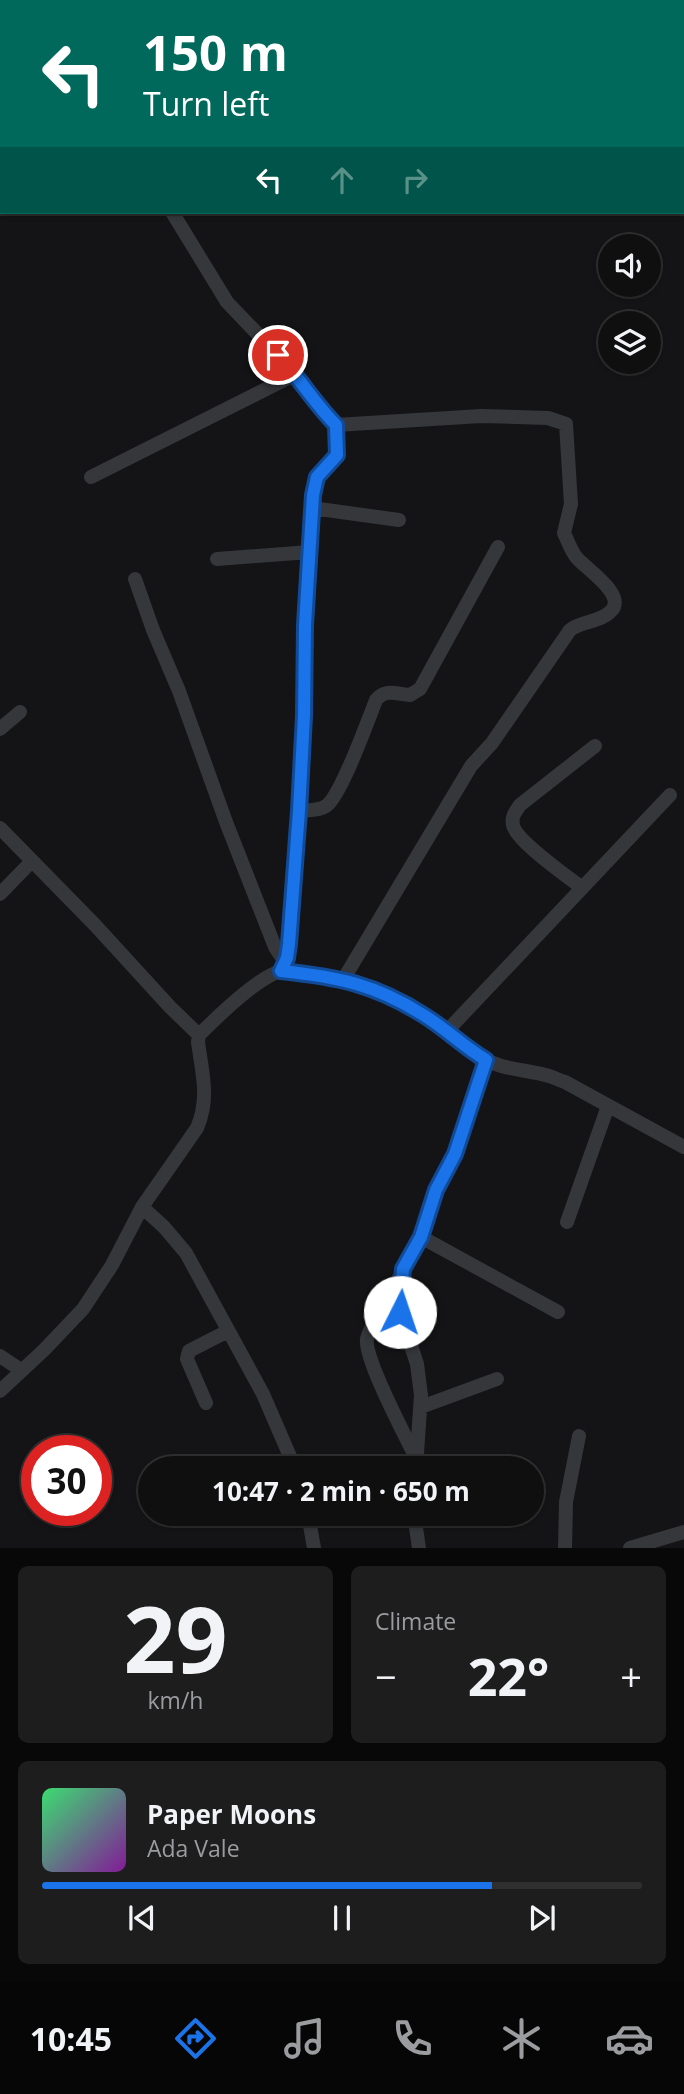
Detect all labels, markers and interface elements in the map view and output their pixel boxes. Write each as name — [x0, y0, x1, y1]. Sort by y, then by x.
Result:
text: 150 m — [143, 19, 288, 85]
icon: left — [28, 28, 119, 119]
text: Turn left — [143, 82, 269, 125]
icon: left — [250, 161, 288, 199]
icon: ahead — [323, 161, 361, 199]
icon: right — [396, 161, 434, 199]
map controls — [598, 234, 661, 374]
button: sound — [598, 234, 661, 297]
button: layers — [598, 311, 661, 374]
pin — [248, 325, 308, 385]
icon: arrive — [259, 336, 297, 374]
position arrow — [363, 1275, 437, 1349]
speed limit sign: 30 — [21, 1435, 112, 1526]
text: 10:47 · 2 min · 650 m — [212, 1473, 470, 1509]
text: 29 — [123, 1576, 228, 1700]
text: Climate — [375, 1605, 456, 1637]
text: 22° — [468, 1640, 549, 1711]
text: − — [375, 1650, 397, 1702]
text: + — [620, 1650, 642, 1702]
text: km/h — [148, 1684, 203, 1716]
text: Paper Moons — [147, 1796, 316, 1832]
text: Ada Vale — [147, 1832, 240, 1864]
icon: previous — [123, 1899, 161, 1937]
icon: pause — [323, 1899, 361, 1937]
icon: next — [523, 1899, 561, 1937]
icon: directions — [171, 2014, 220, 2063]
icon: music — [280, 2014, 329, 2063]
icon: phone — [388, 2014, 437, 2063]
icon: climate — [497, 2014, 546, 2063]
icon: car — [605, 2014, 654, 2063]
text: 10:45 — [30, 2017, 112, 2060]

